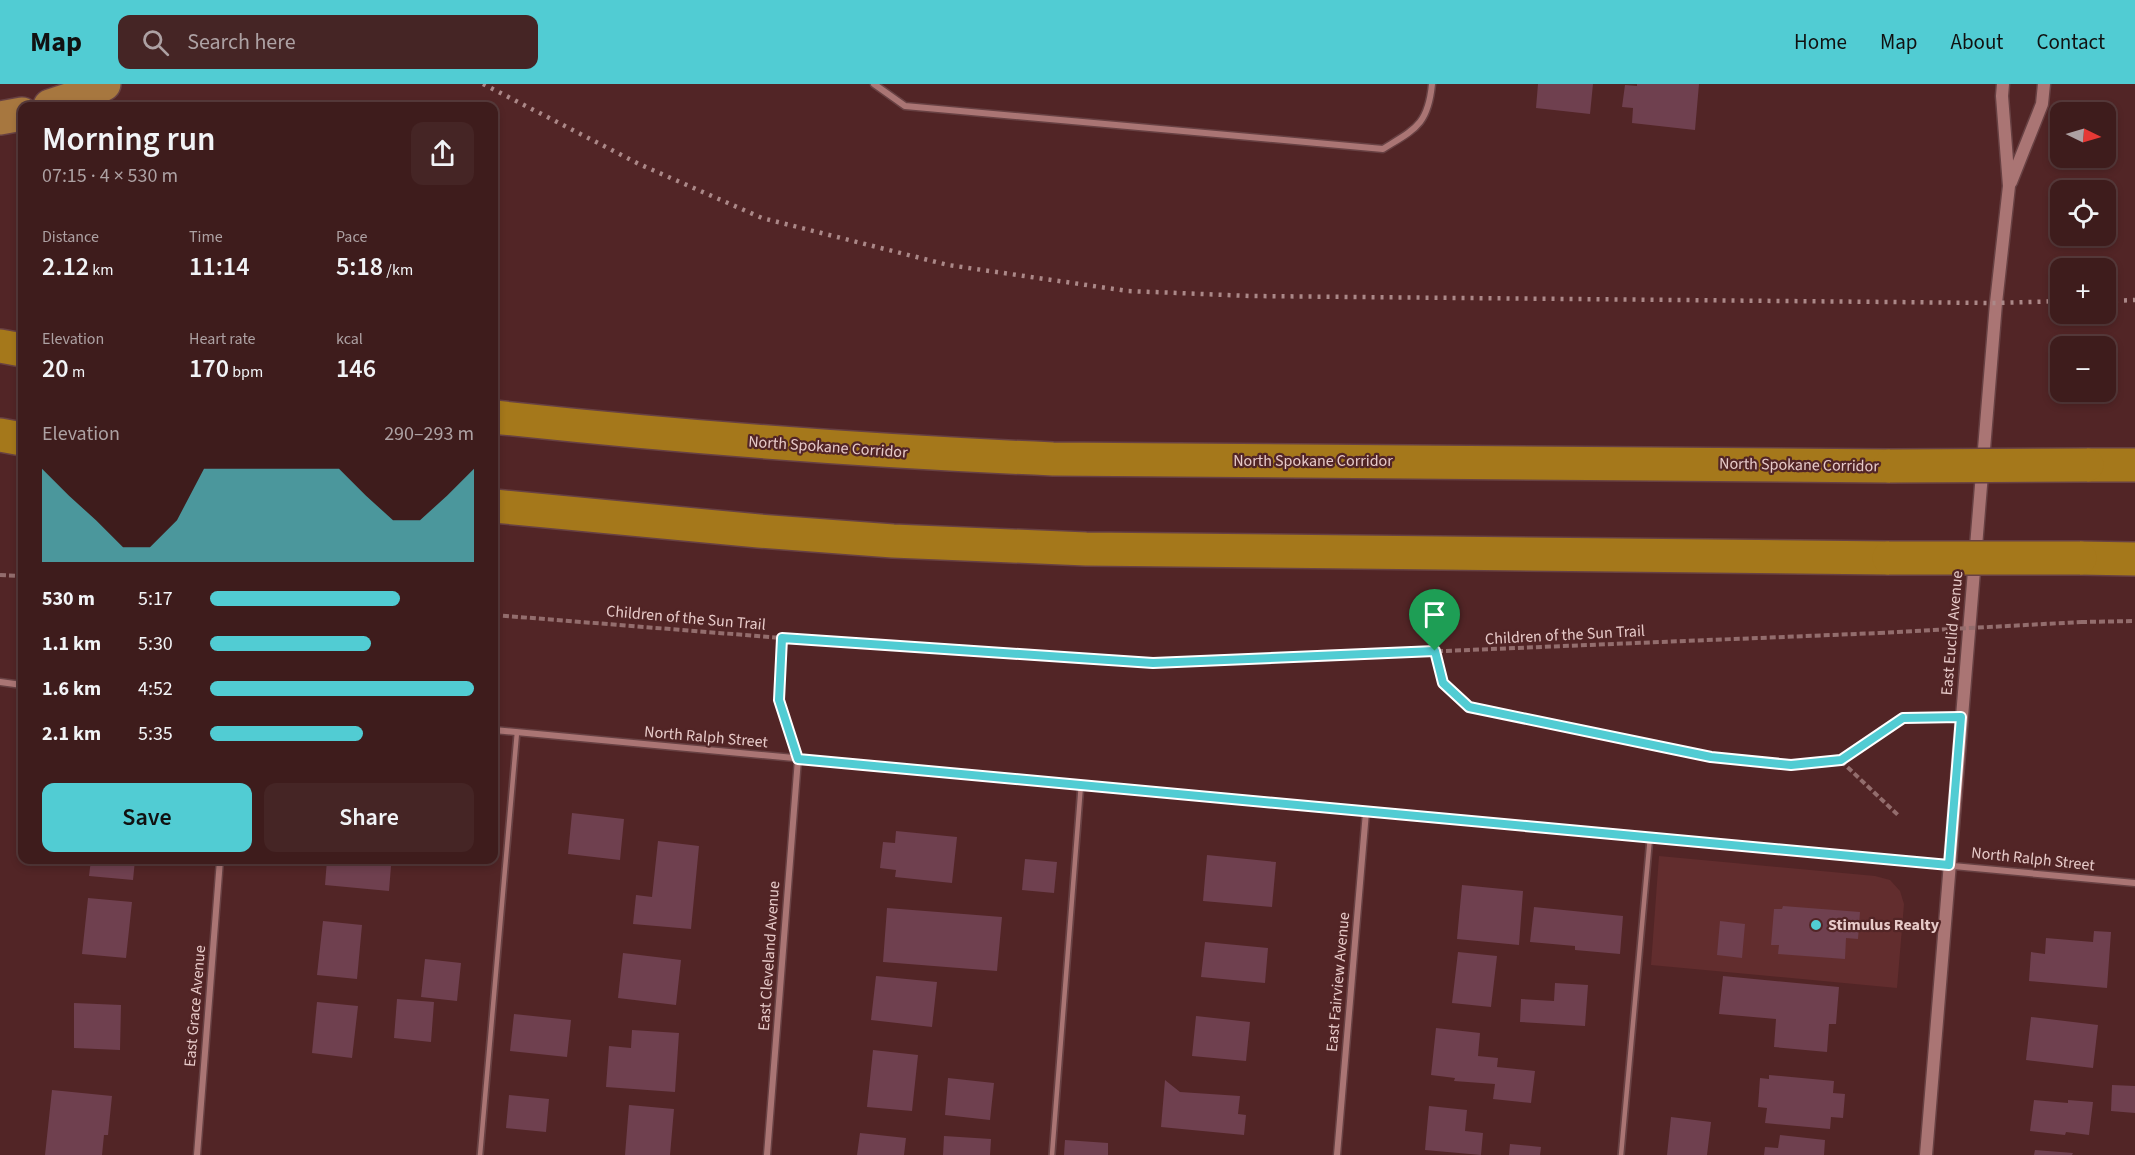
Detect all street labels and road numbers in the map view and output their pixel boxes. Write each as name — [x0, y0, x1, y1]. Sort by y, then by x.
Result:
street label: North Spokane Corridor — [748, 430, 909, 464]
street label: North Spokane Corridor — [1233, 450, 1393, 472]
street label: North Spokane Corridor — [1719, 453, 1879, 477]
street label: East Euclid Avenue — [1936, 570, 1968, 696]
street label: Children of the Sun Trail — [605, 600, 767, 636]
street label: Children of the Sun Trail — [1485, 620, 1645, 650]
street label: North Ralph Street — [643, 721, 769, 753]
street label: North Ralph Street — [1970, 842, 2096, 876]
street label: East Cleveland Avenue — [753, 880, 785, 1032]
street label: East Fairview Avenue — [1321, 911, 1355, 1053]
street label: East Grace Avenue — [179, 944, 211, 1068]

